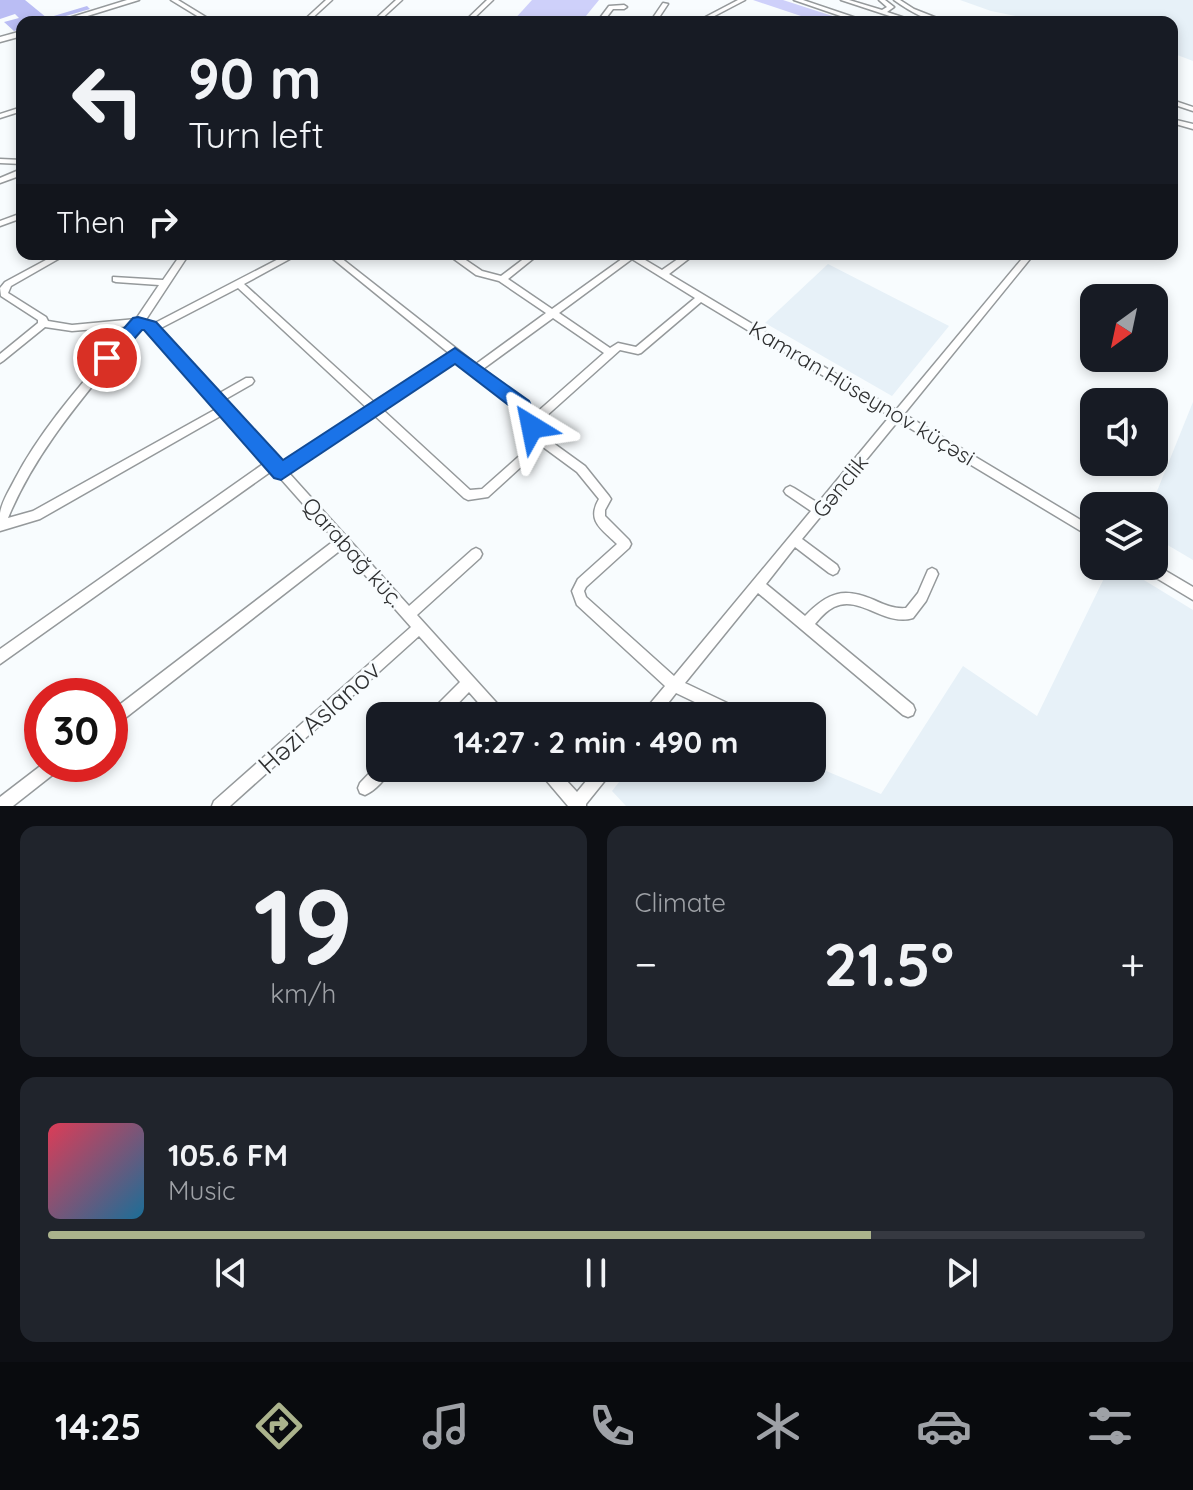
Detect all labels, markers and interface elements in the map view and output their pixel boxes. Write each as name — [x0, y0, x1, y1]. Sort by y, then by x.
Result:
text: 90 m — [188, 43, 322, 113]
icon: left — [56, 48, 160, 152]
text: Turn left — [188, 112, 324, 157]
icon: right — [141, 200, 185, 244]
text: Then — [56, 203, 125, 241]
north arrow — [1080, 284, 1168, 372]
map controls — [1080, 284, 1168, 580]
street label: Kamran Hüseynov küçəsi — [744, 314, 980, 472]
pin — [73, 324, 141, 392]
icon: arrive — [85, 336, 129, 380]
position arrow — [490, 385, 574, 469]
button: sound — [1080, 388, 1168, 476]
street label: Gənclik — [806, 449, 874, 523]
street label: Qarabağ küç. — [296, 491, 410, 613]
button: layers — [1080, 492, 1168, 580]
street label: Həzi Aslanov — [251, 653, 387, 781]
speed limit sign: 30 — [24, 678, 128, 782]
text: 14:27 · 2 min · 490 m — [454, 723, 738, 761]
text: 19 — [253, 860, 353, 990]
text: Climate — [635, 886, 726, 919]
text: 21.5° — [824, 926, 954, 1001]
text: − — [635, 936, 657, 991]
text: + — [1120, 936, 1145, 991]
text: km/h — [270, 977, 336, 1010]
text: 105.6 FM — [168, 1136, 288, 1174]
text: Music — [168, 1174, 236, 1207]
icon: previous — [209, 1251, 253, 1295]
icon: pause — [574, 1251, 618, 1295]
icon: next — [940, 1251, 984, 1295]
icon: directions — [251, 1398, 307, 1454]
icon: music — [418, 1398, 474, 1454]
icon: phone — [584, 1398, 640, 1454]
icon: climate — [750, 1398, 806, 1454]
icon: car — [916, 1398, 972, 1454]
icon: filters — [1082, 1398, 1138, 1454]
text: 14:25 — [55, 1404, 141, 1449]

